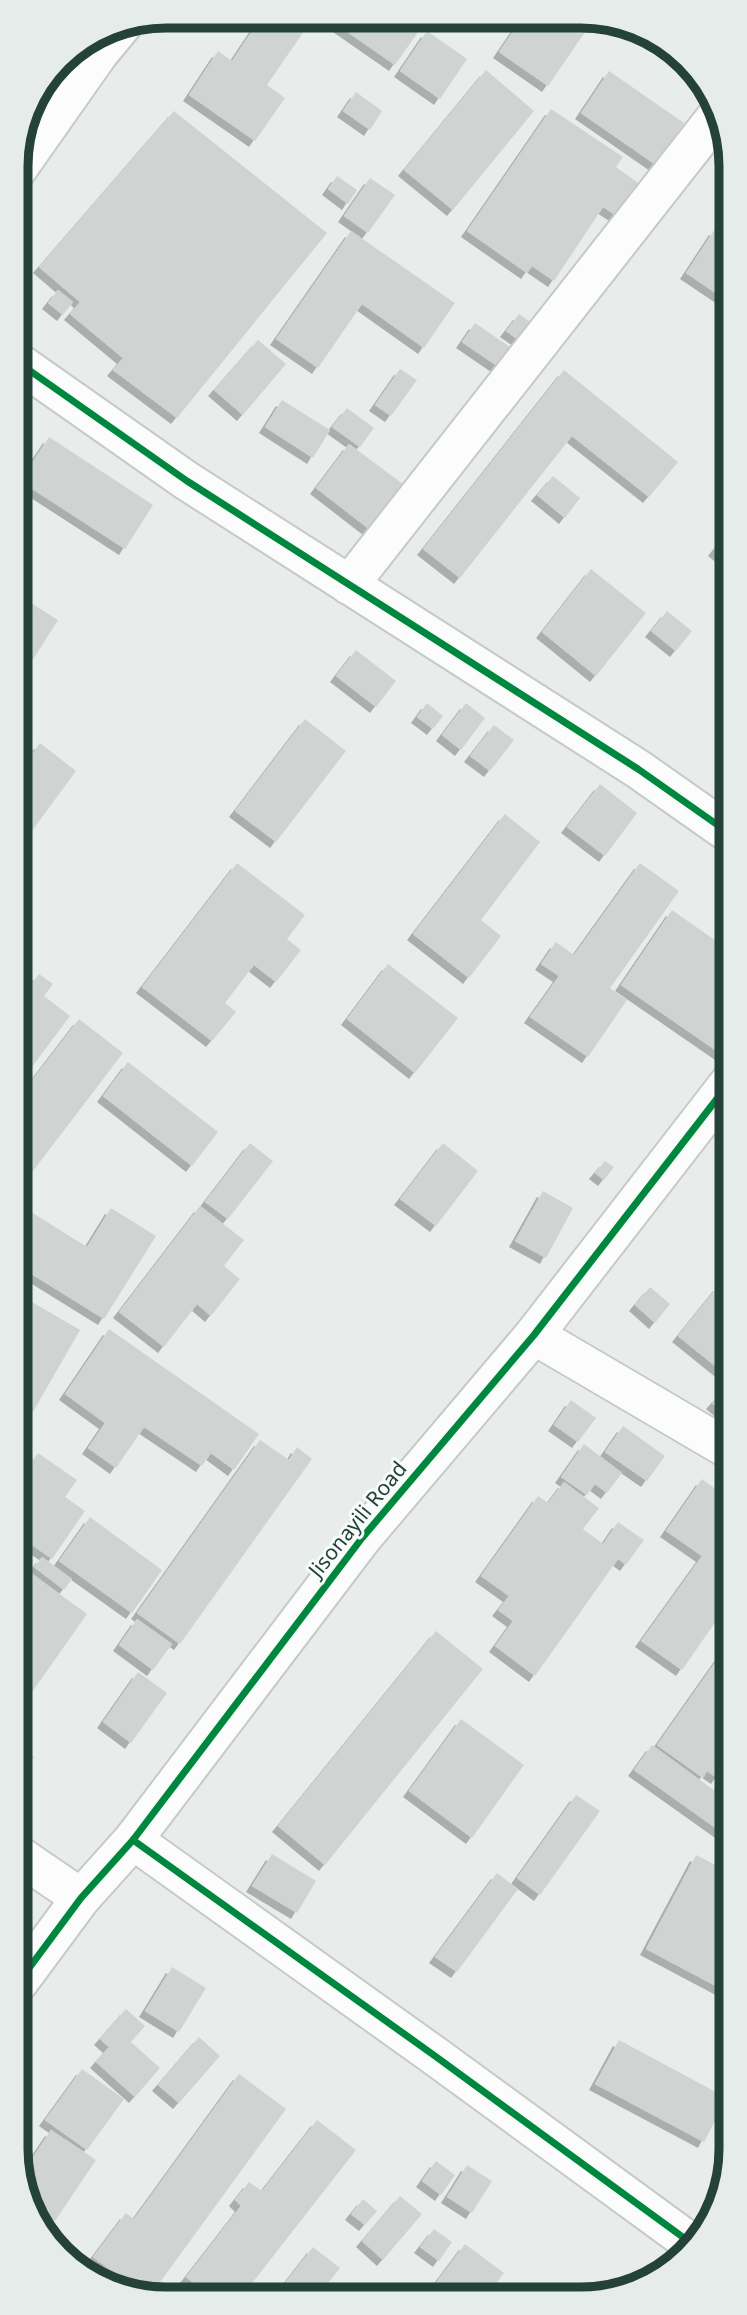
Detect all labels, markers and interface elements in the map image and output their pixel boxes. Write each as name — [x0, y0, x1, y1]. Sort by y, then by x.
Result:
street label: Jisonayili Road — [300, 1455, 412, 1584]

